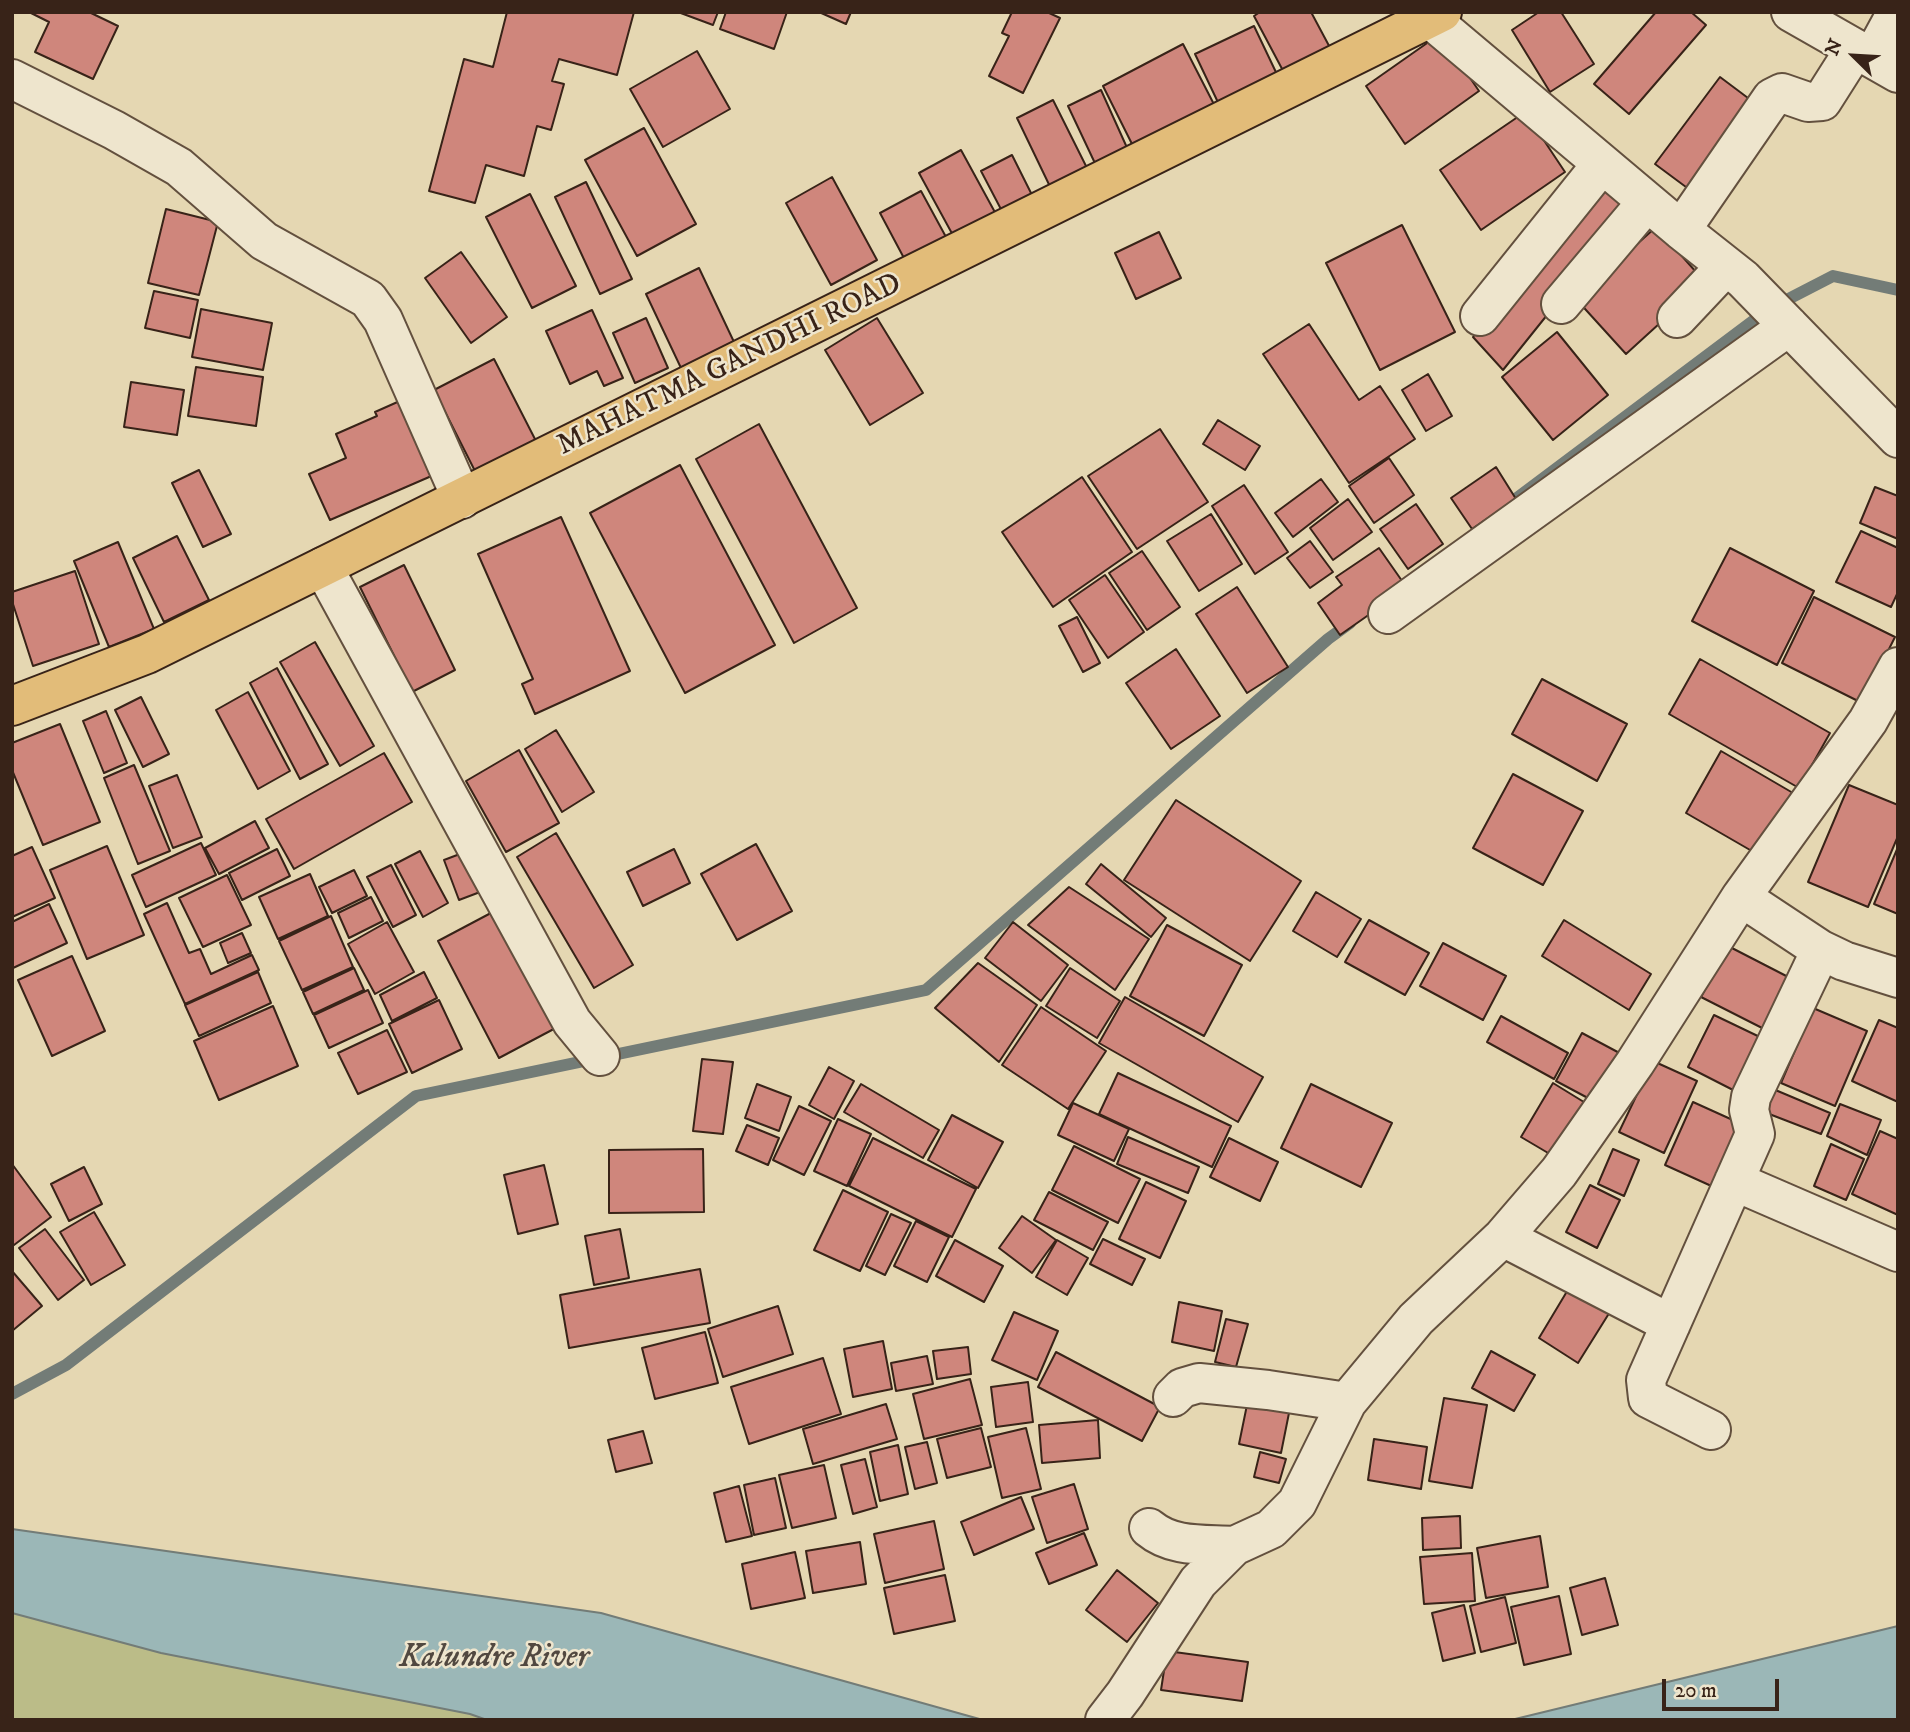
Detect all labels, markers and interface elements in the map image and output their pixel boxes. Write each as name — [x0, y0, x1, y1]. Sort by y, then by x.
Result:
north arrow — [1819, 21, 1889, 91]
text: N — [1821, 35, 1848, 59]
street label: MAHATMA GANDHI ROAD — [552, 267, 908, 465]
water label: Kalundre River — [399, 1640, 589, 1678]
scale bar — [1665, 1666, 1782, 1710]
text: 20 m — [1675, 1678, 1717, 1704]

